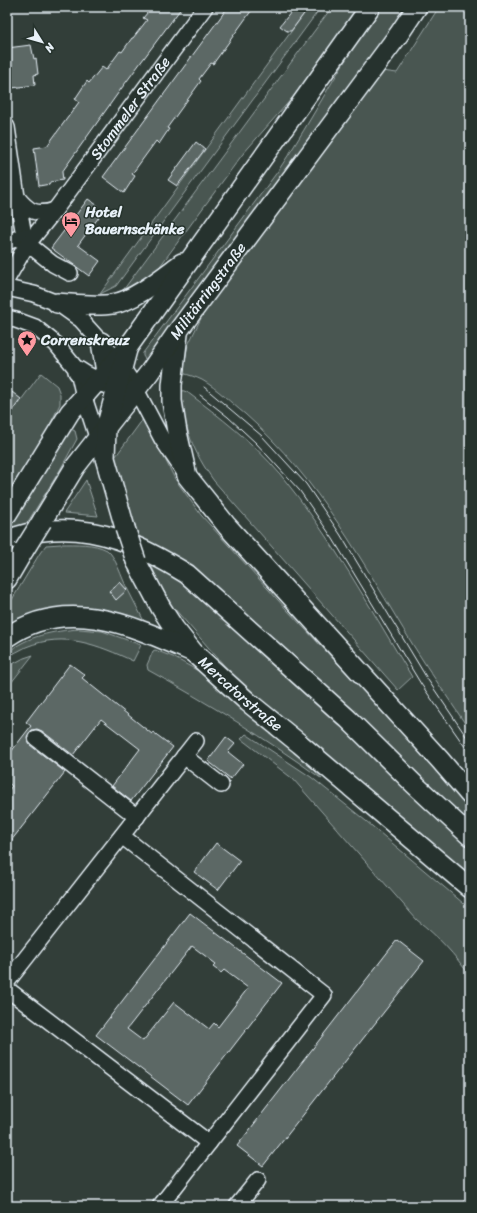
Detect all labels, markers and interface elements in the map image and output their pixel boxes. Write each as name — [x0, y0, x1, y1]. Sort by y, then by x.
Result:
north arrow — [22, 22, 62, 62]
text: N — [39, 38, 60, 57]
street label: Stommeler Straße — [83, 51, 178, 165]
place label: Hotel Bauernschänke — [84, 199, 185, 242]
hotel icon: Hotel Bauernschänke — [60, 210, 82, 238]
street label: Militärringstraße — [163, 236, 253, 345]
place label: Correnskreuz — [40, 327, 130, 353]
place icon: Correnskreuz — [16, 329, 38, 357]
street label: Mercatorstraße — [192, 650, 289, 739]

